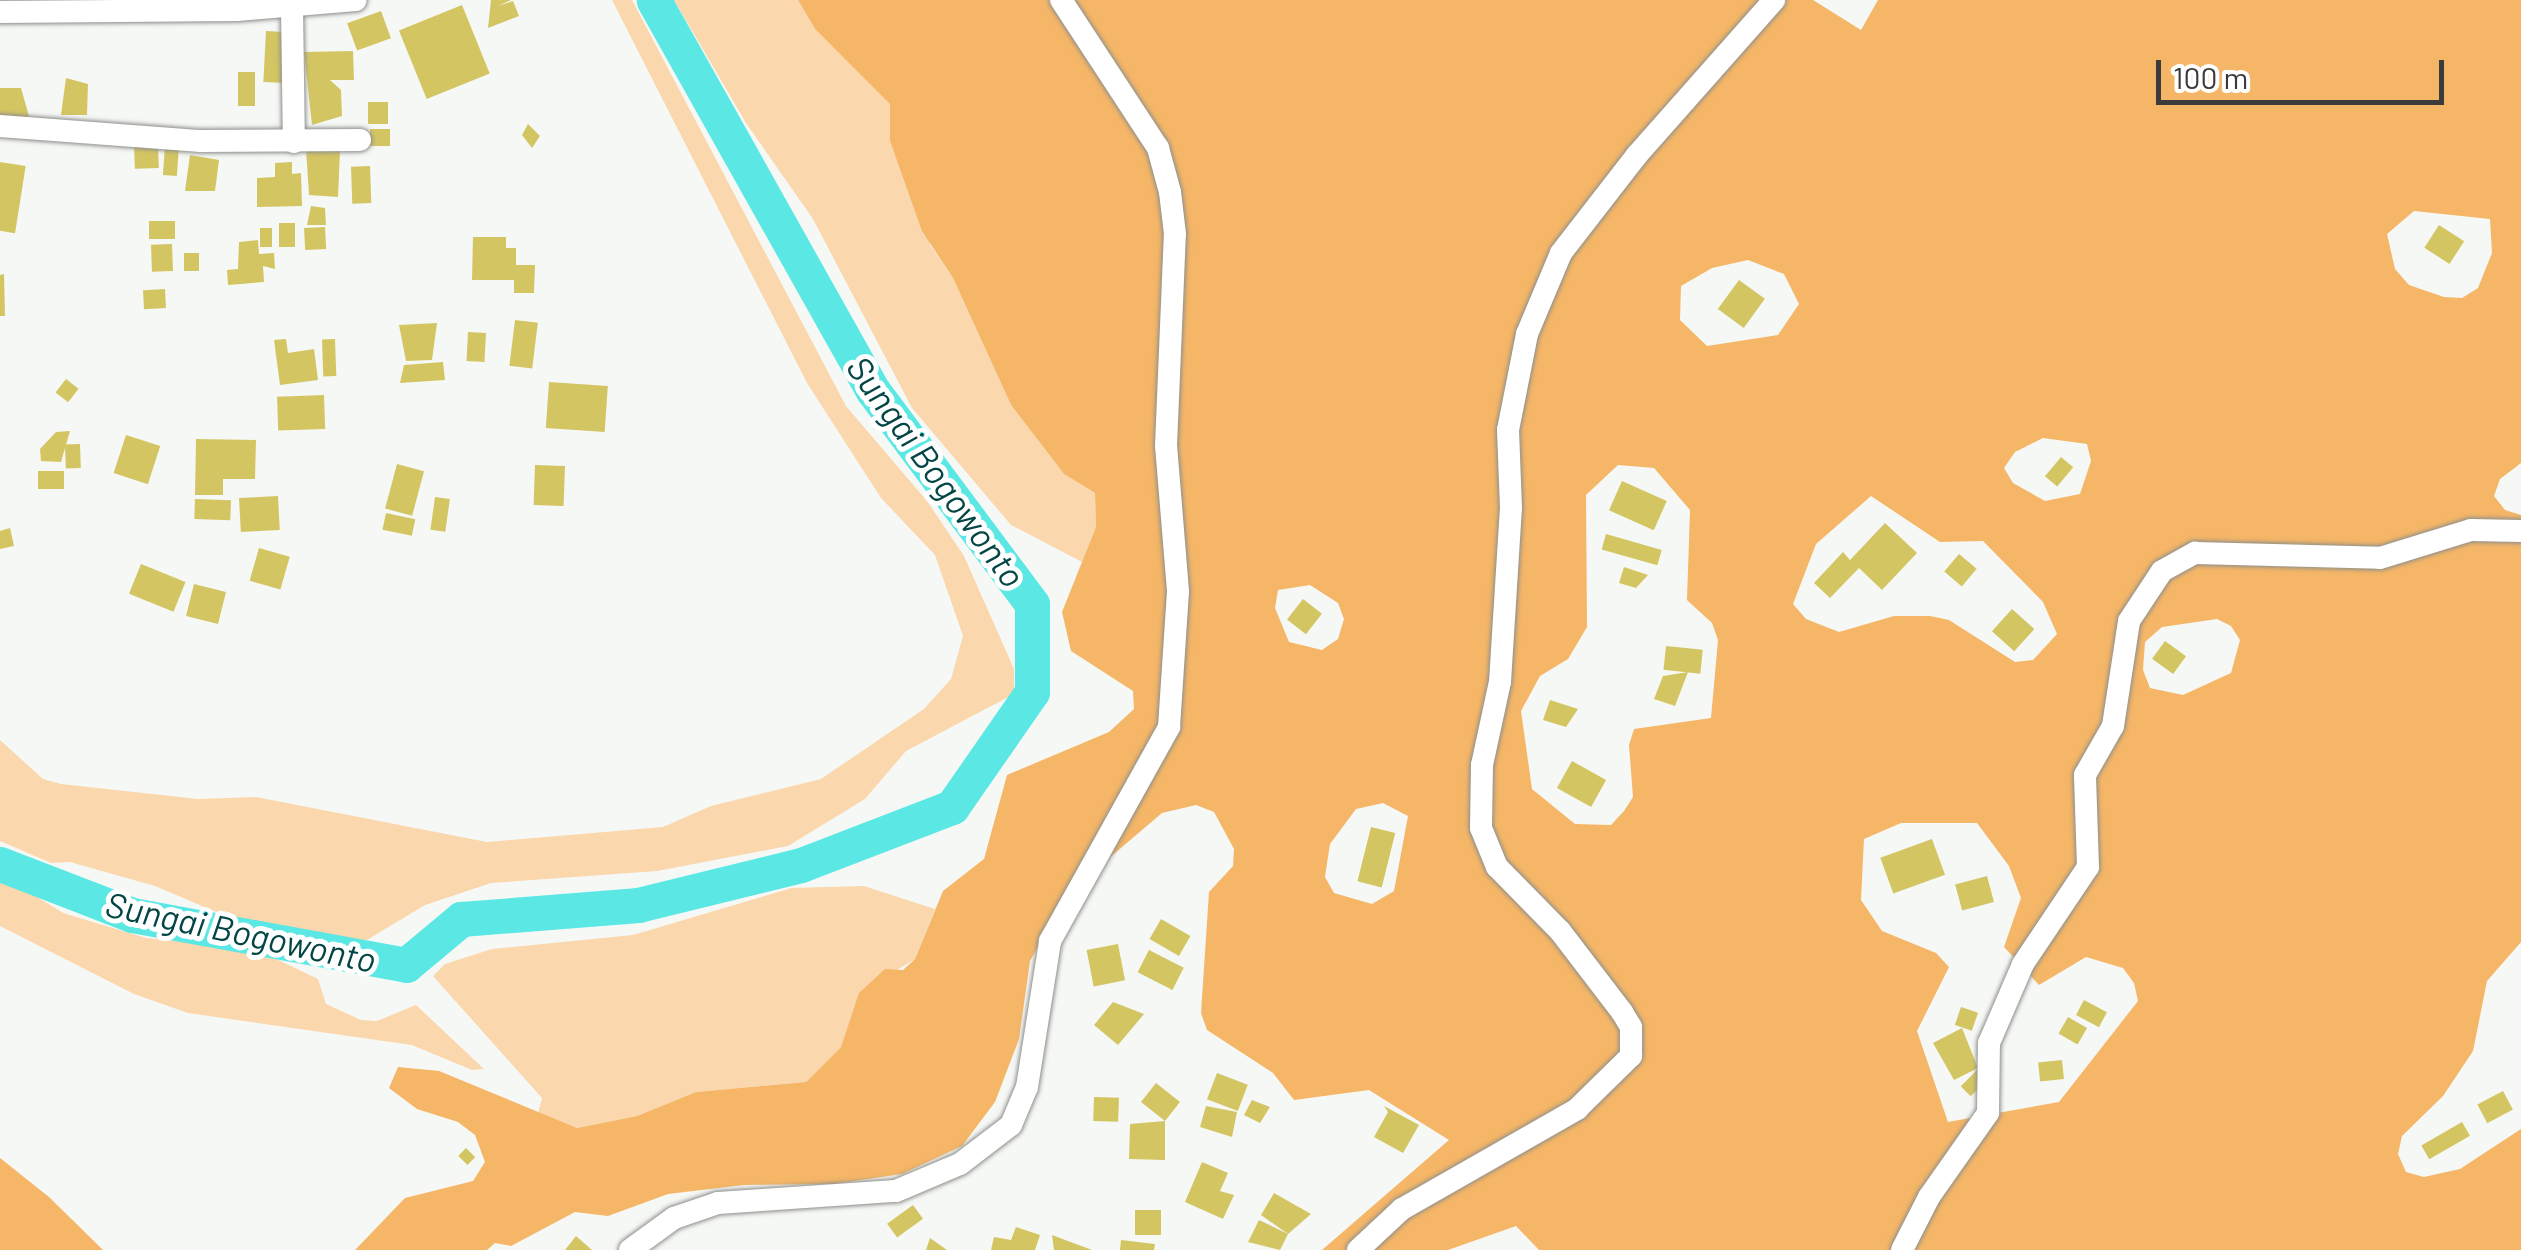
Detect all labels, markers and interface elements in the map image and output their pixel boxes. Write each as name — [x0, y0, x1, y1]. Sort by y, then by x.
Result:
scale bar — [2161, 40, 2448, 102]
text: 100 m — [2173, 59, 2248, 95]
water label: Sungai Bogowonto — [839, 347, 1035, 595]
water label: Sungai Bogowonto — [102, 882, 380, 980]

